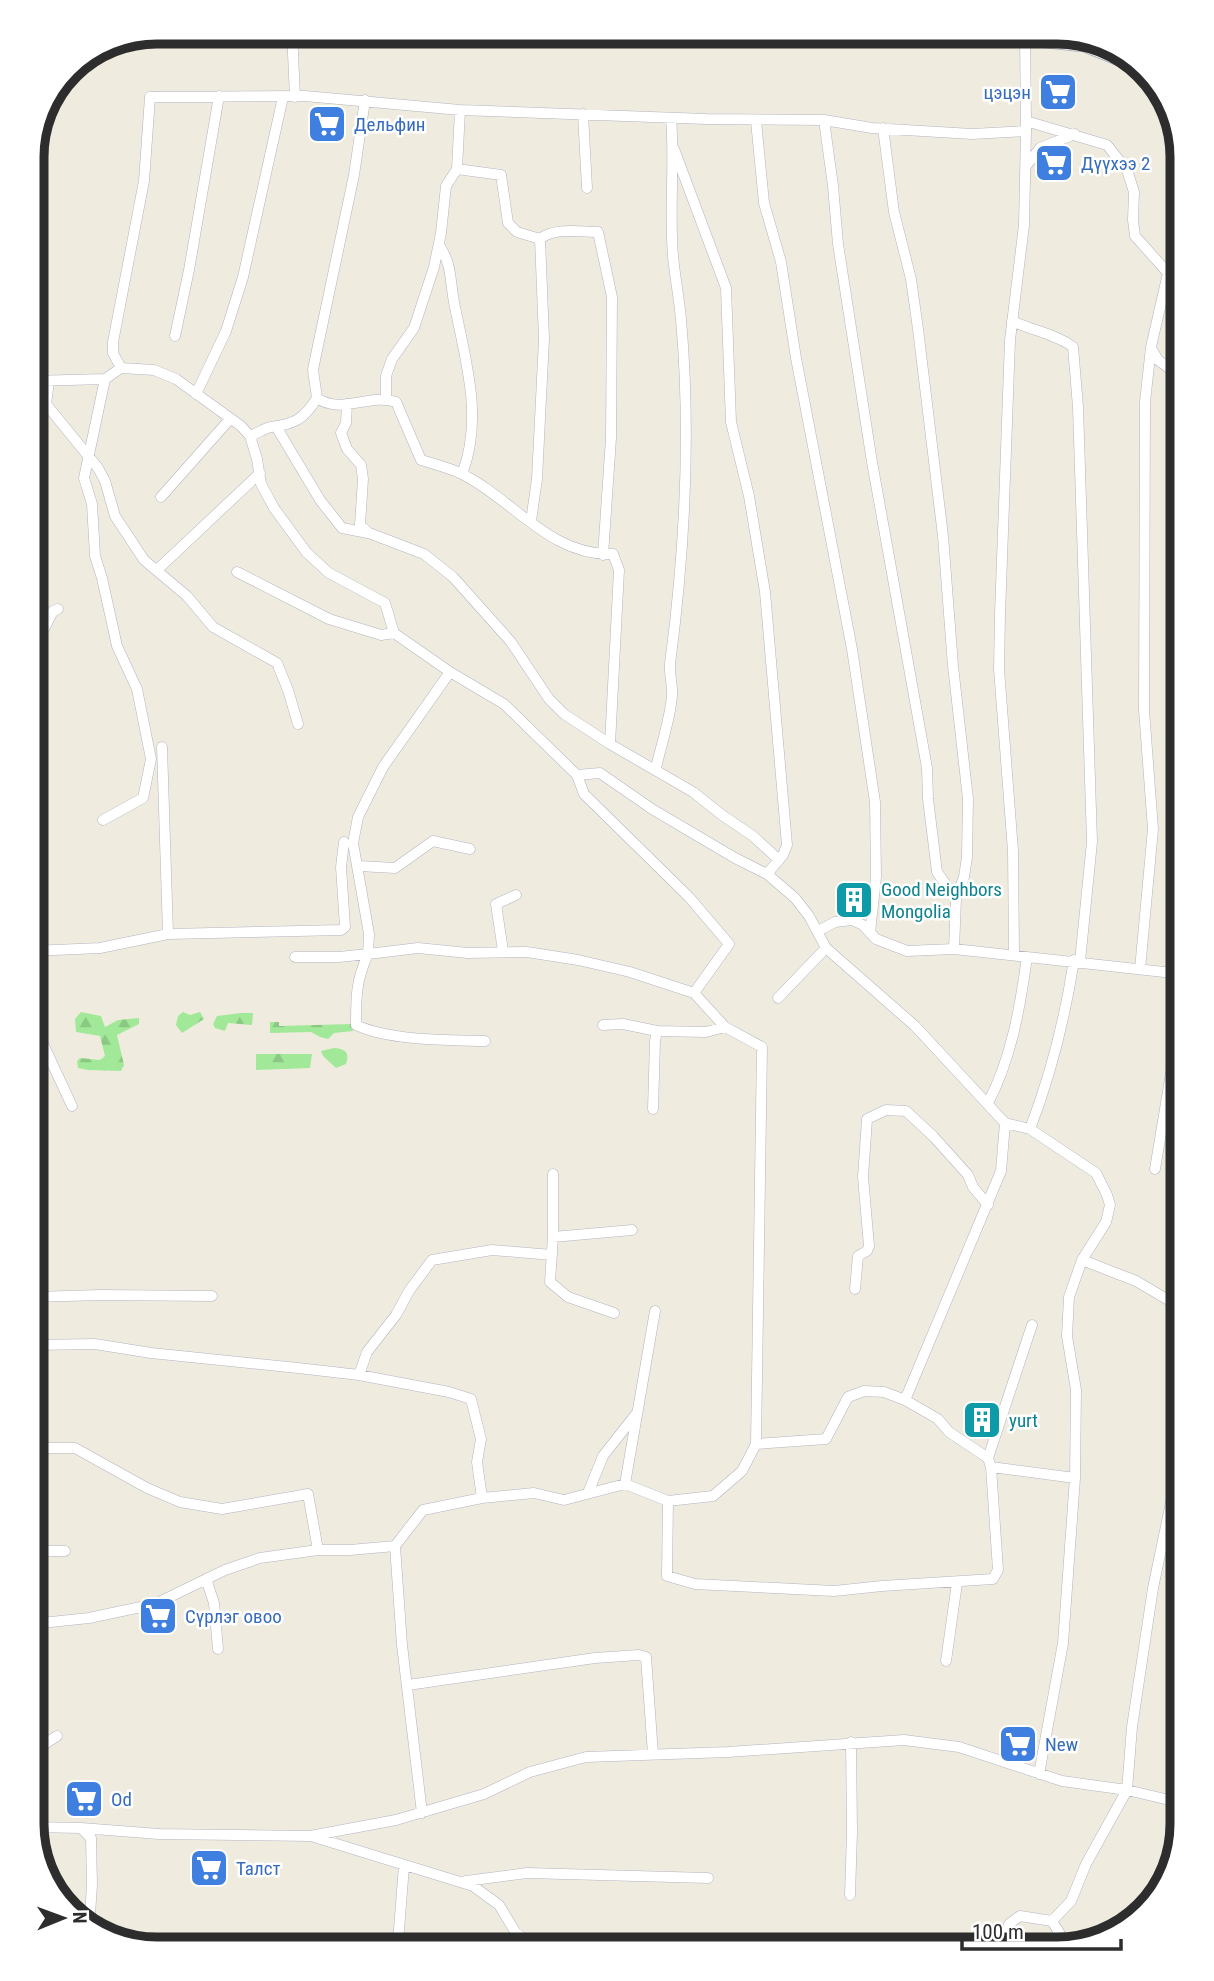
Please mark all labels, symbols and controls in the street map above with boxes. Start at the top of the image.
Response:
supermarket icon: цэцэн [1037,71,1079,113]
place label: цэцэн [983,81,1031,104]
supermarket icon: Дельфин [306,103,348,145]
place label: Дельфин [354,113,426,136]
supermarket icon: Дүүхээ 2 [1033,142,1075,184]
place label: Дүүхээ 2 [1081,152,1150,175]
place label: Good Neighbors Mongolia [881,878,1002,923]
building icon: Good Neighbors Mongolia [833,879,875,921]
building icon: yurt [961,1399,1003,1441]
place label: yurt [1009,1409,1038,1432]
supermarket icon: Сүрлэг овоо [137,1595,179,1637]
place label: Сүрлэг овоо [185,1605,282,1628]
supermarket icon: New [997,1723,1039,1765]
place label: New [1045,1733,1078,1756]
supermarket icon: Od [63,1778,105,1820]
place label: Od [111,1788,132,1811]
supermarket icon: Талст [188,1847,230,1889]
place label: Талст [236,1857,281,1880]
north arrow [28,1883,98,1953]
scale bar [962,1908,1121,1952]
text: N [68,1912,91,1924]
text: 100 m [972,1920,1024,1944]

